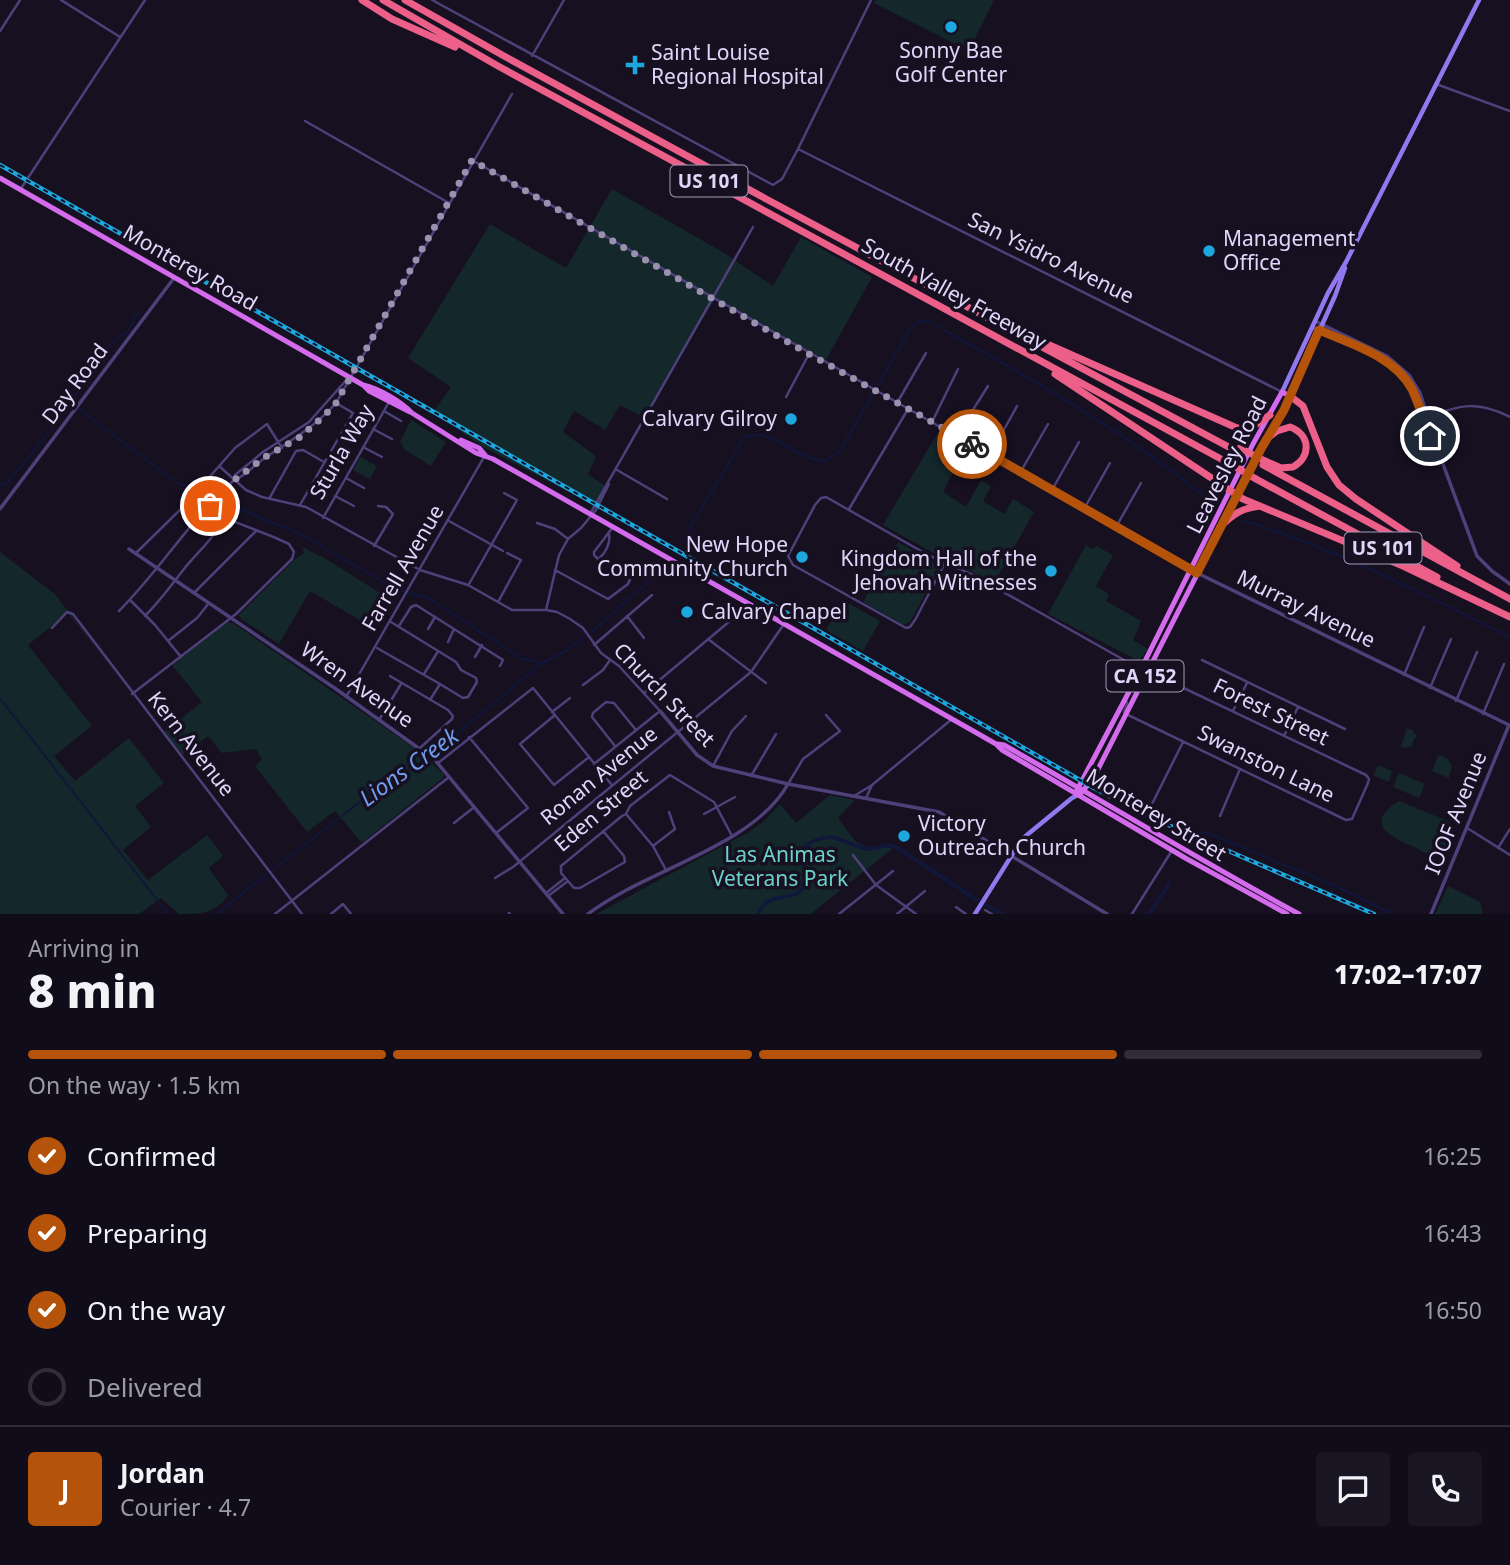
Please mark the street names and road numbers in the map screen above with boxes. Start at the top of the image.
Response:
road number: US 101 [670,166,748,196]
street label: San Ysidro Avenue [964,205,1139,309]
street label: Monterey Road [118,217,263,317]
street label: South Valley Freeway [857,231,1052,356]
street label: Day Road [35,338,114,429]
street label: Leavesley Road [1179,391,1273,538]
street label: Sturla Way [303,399,380,504]
street label: Farrell Avenue [355,499,450,636]
road number: US 101 [1344,533,1422,564]
street label: Murray Avenue [1233,562,1380,654]
street label: Wren Avenue [296,635,420,733]
street label: Church Street [608,636,722,753]
road number: CA 152 [1106,660,1184,692]
street label: Forest Street [1209,671,1334,751]
street label: Kern Avenue [142,685,242,802]
street label: Swanston Lane [1193,718,1340,808]
street label: Ronan Avenue [534,719,663,831]
street label: IOOF Avenue [1418,747,1492,878]
street label: Monterey Street [1081,761,1232,867]
street label: Eden Street [548,763,653,857]

